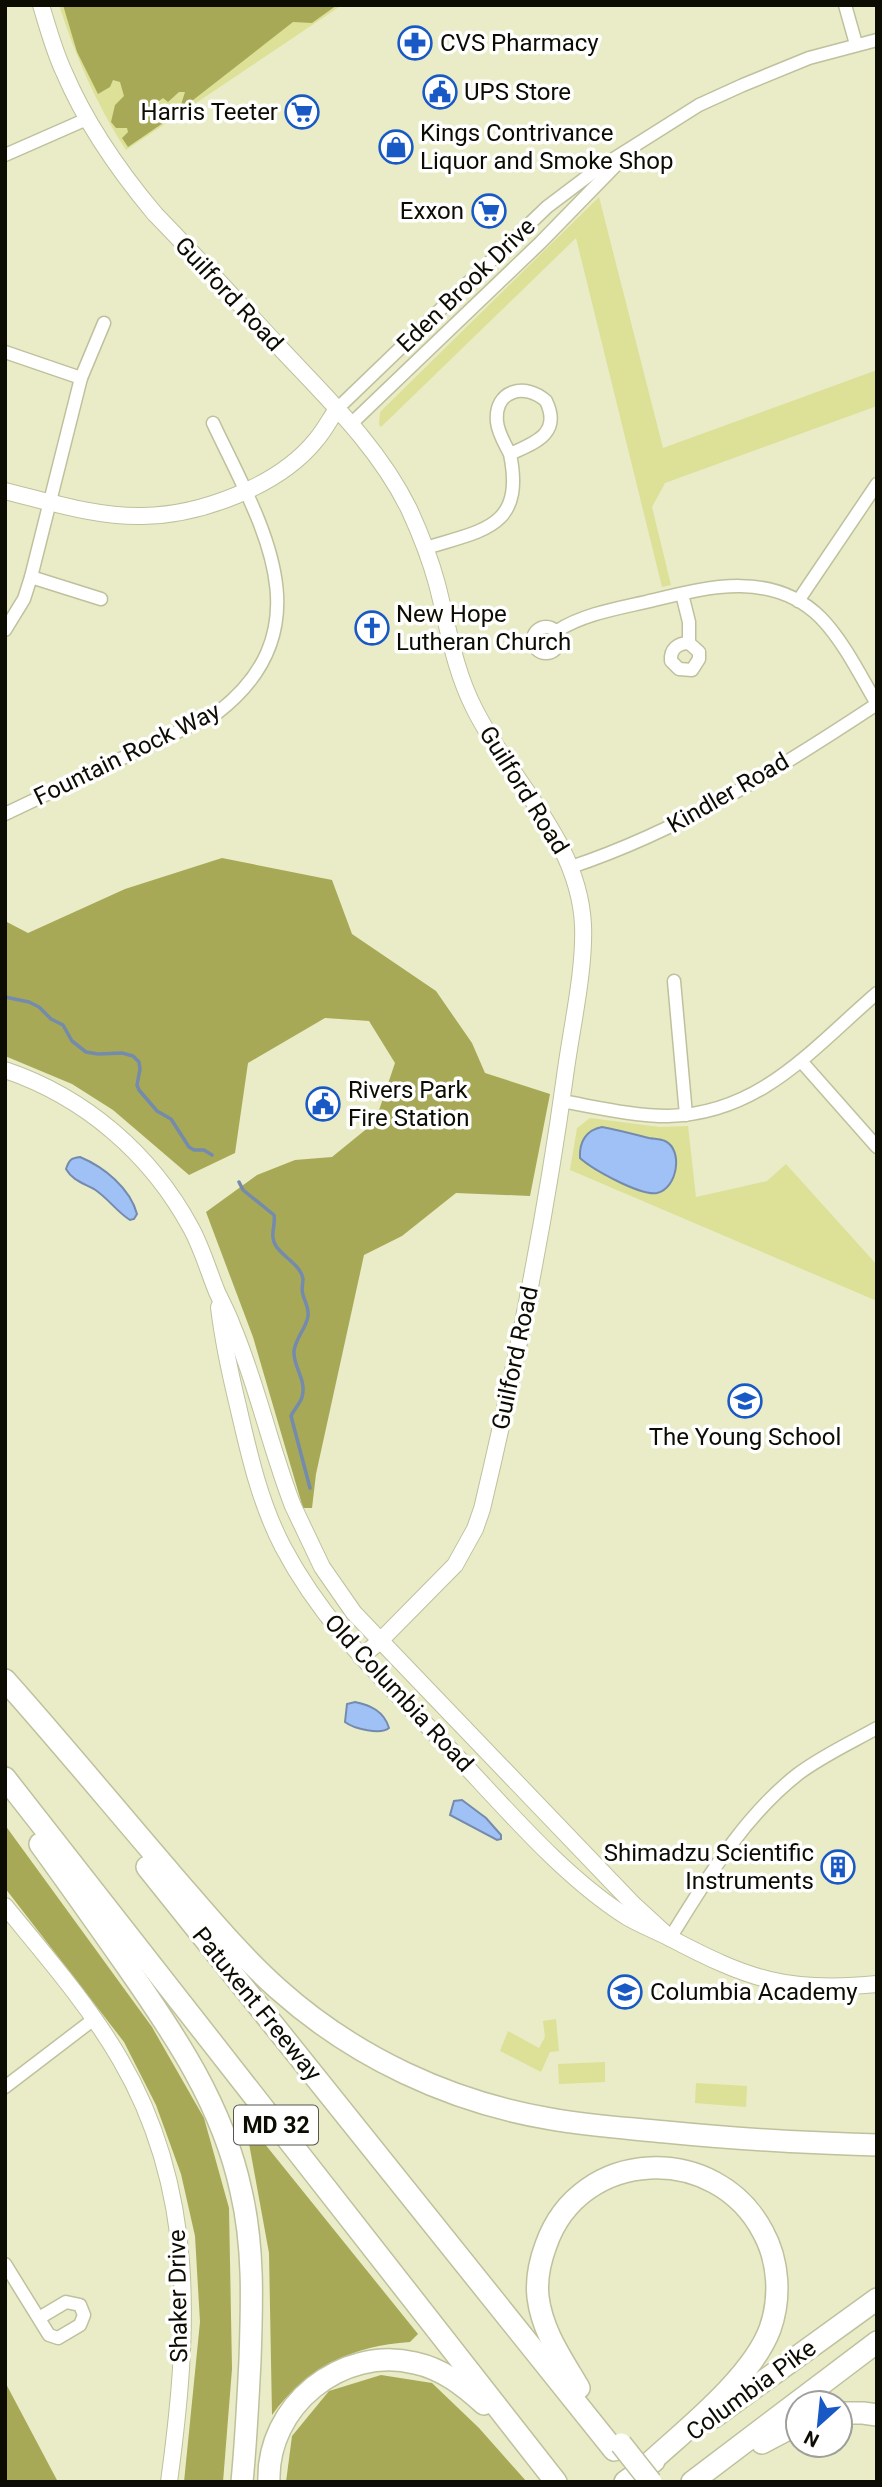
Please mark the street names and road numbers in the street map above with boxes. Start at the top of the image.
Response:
street label: Eden Brook Drive [391,212,541,358]
street label: Guilford Road [169,231,289,357]
street label: Fountain Rock Way [29,697,225,811]
street label: Guilford Road [474,721,574,859]
street label: Kindler Road [662,747,794,839]
street label: Guilford Road [486,1284,544,1432]
street label: Old Columbia Road [319,1609,479,1777]
street label: Patuxent Freeway [187,1922,328,2087]
road number: MD 32 [234,2106,318,2144]
street label: Shaker Drive [163,2229,193,2363]
street label: Columbia Pike [681,2334,821,2446]

